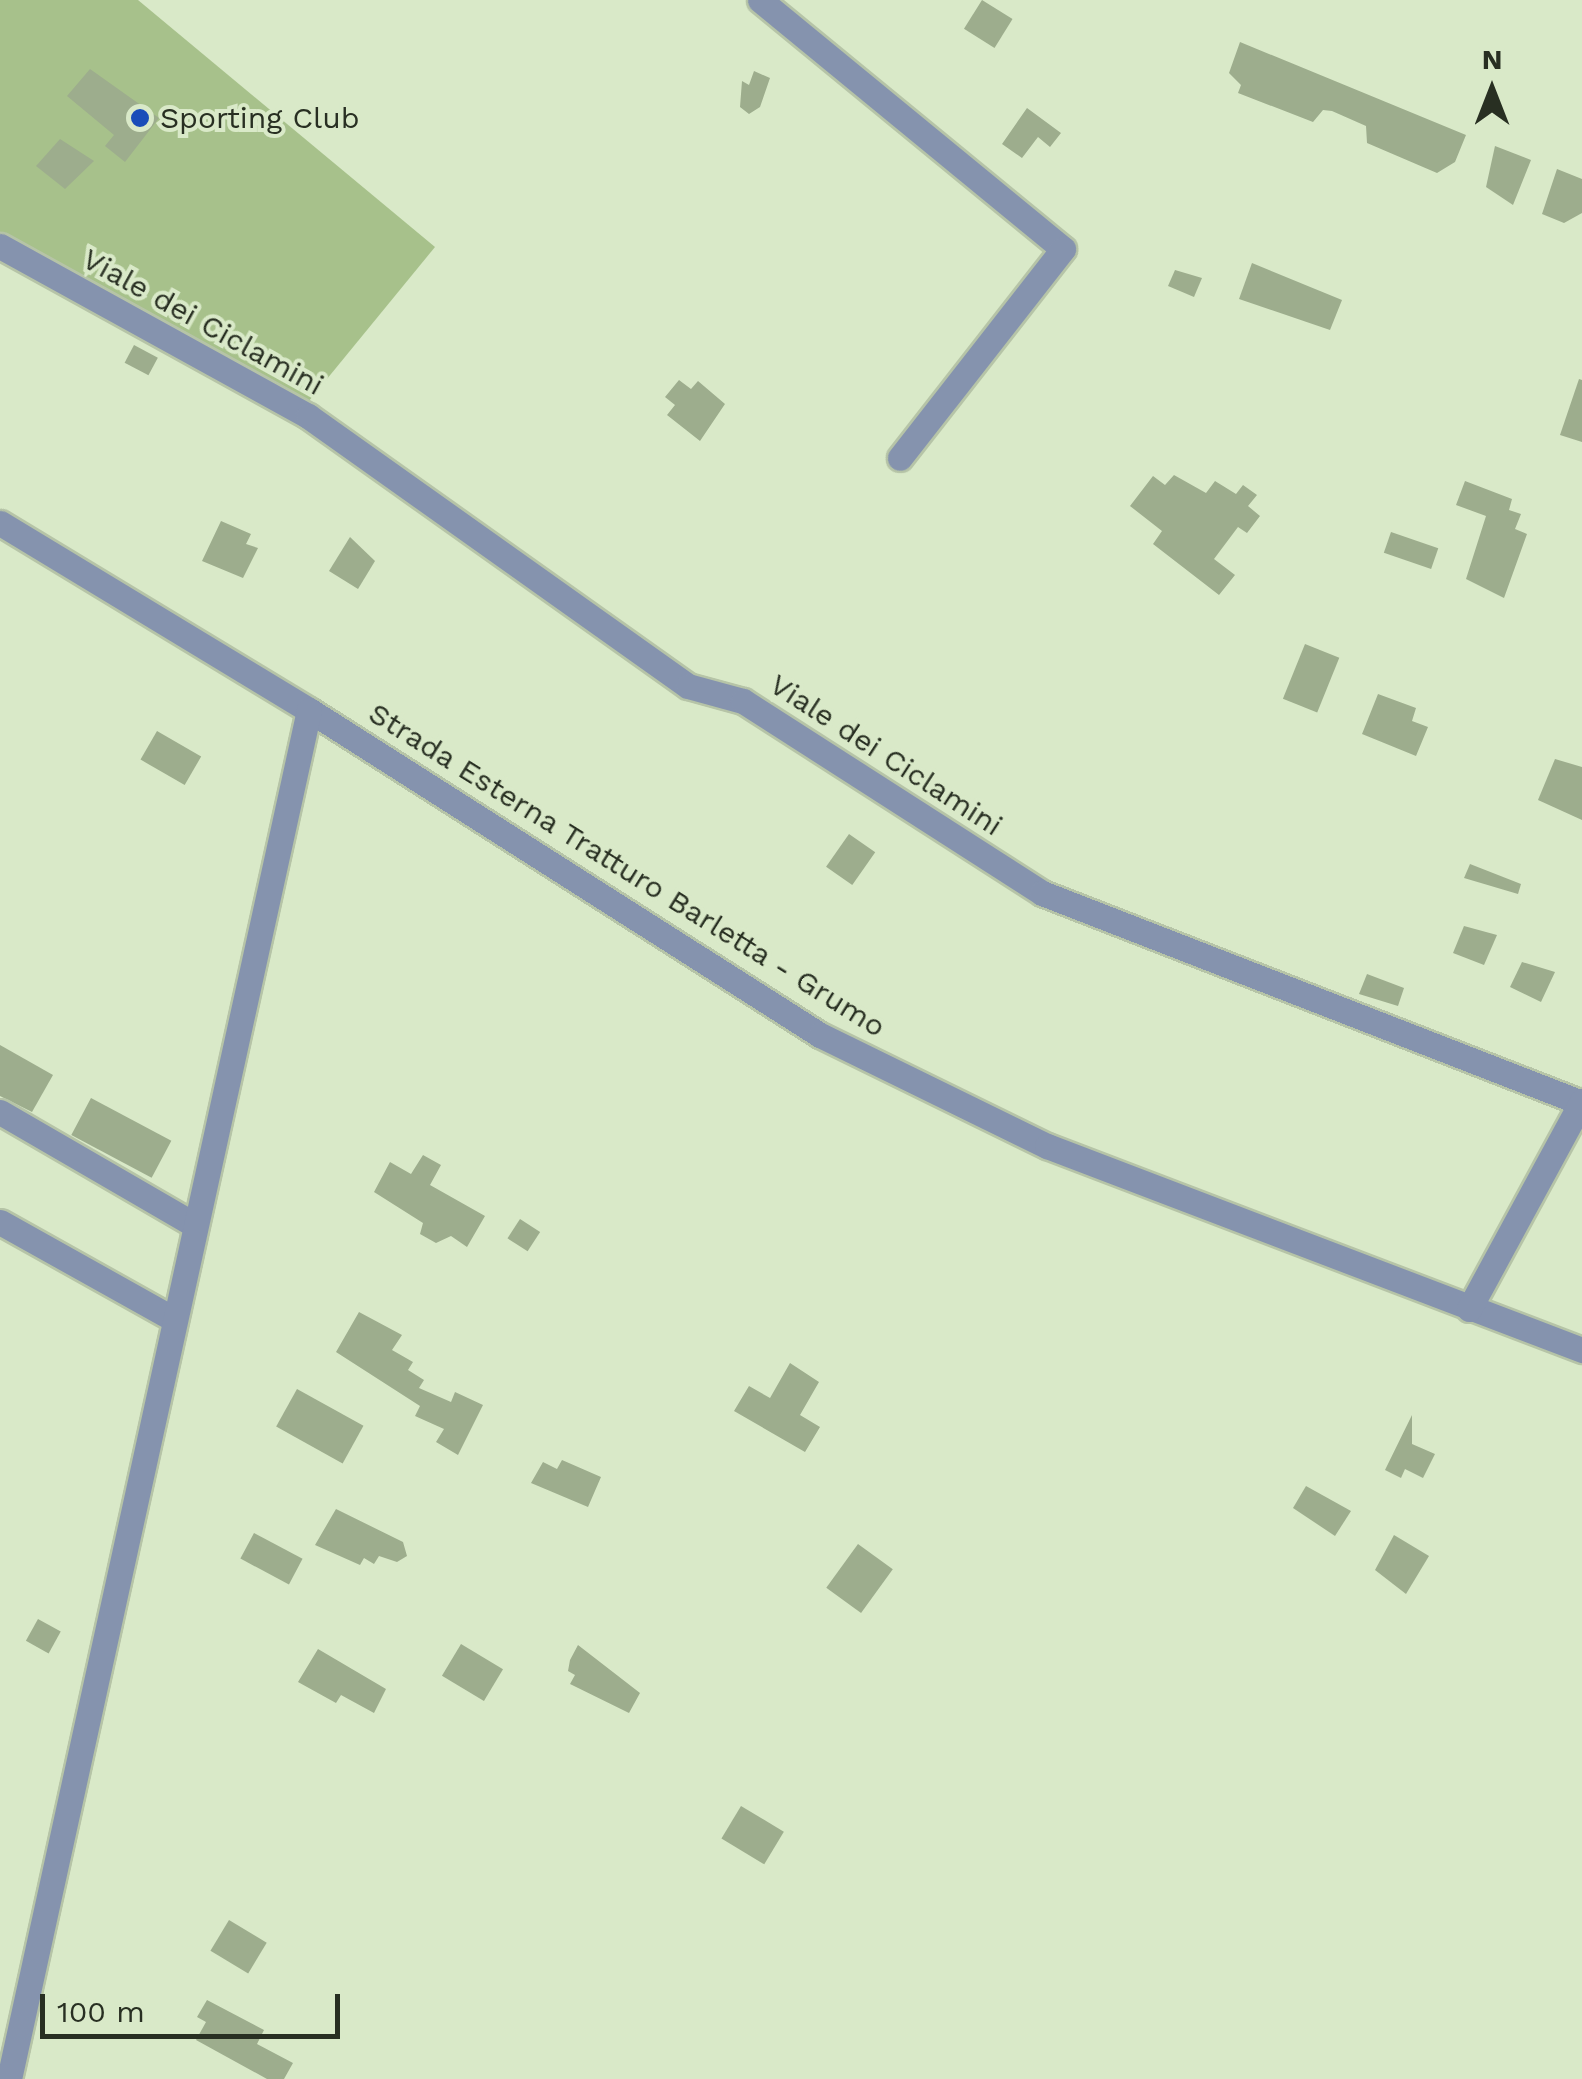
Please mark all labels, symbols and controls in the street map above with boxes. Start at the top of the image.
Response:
north arrow [1442,40,1542,140]
text: N [1482,43,1502,76]
place label: Sporting Club [160,100,360,136]
marker: Sporting Club [129,107,151,129]
street label: Viale dei Ciclamini [76,241,330,403]
street label: Viale dei Ciclamini [763,666,1009,844]
street label: Strada Esterna Tratturo Barletta - Grumo [361,694,893,1046]
scale bar [45,1974,345,2036]
text: 100 m [57,1994,145,2029]

